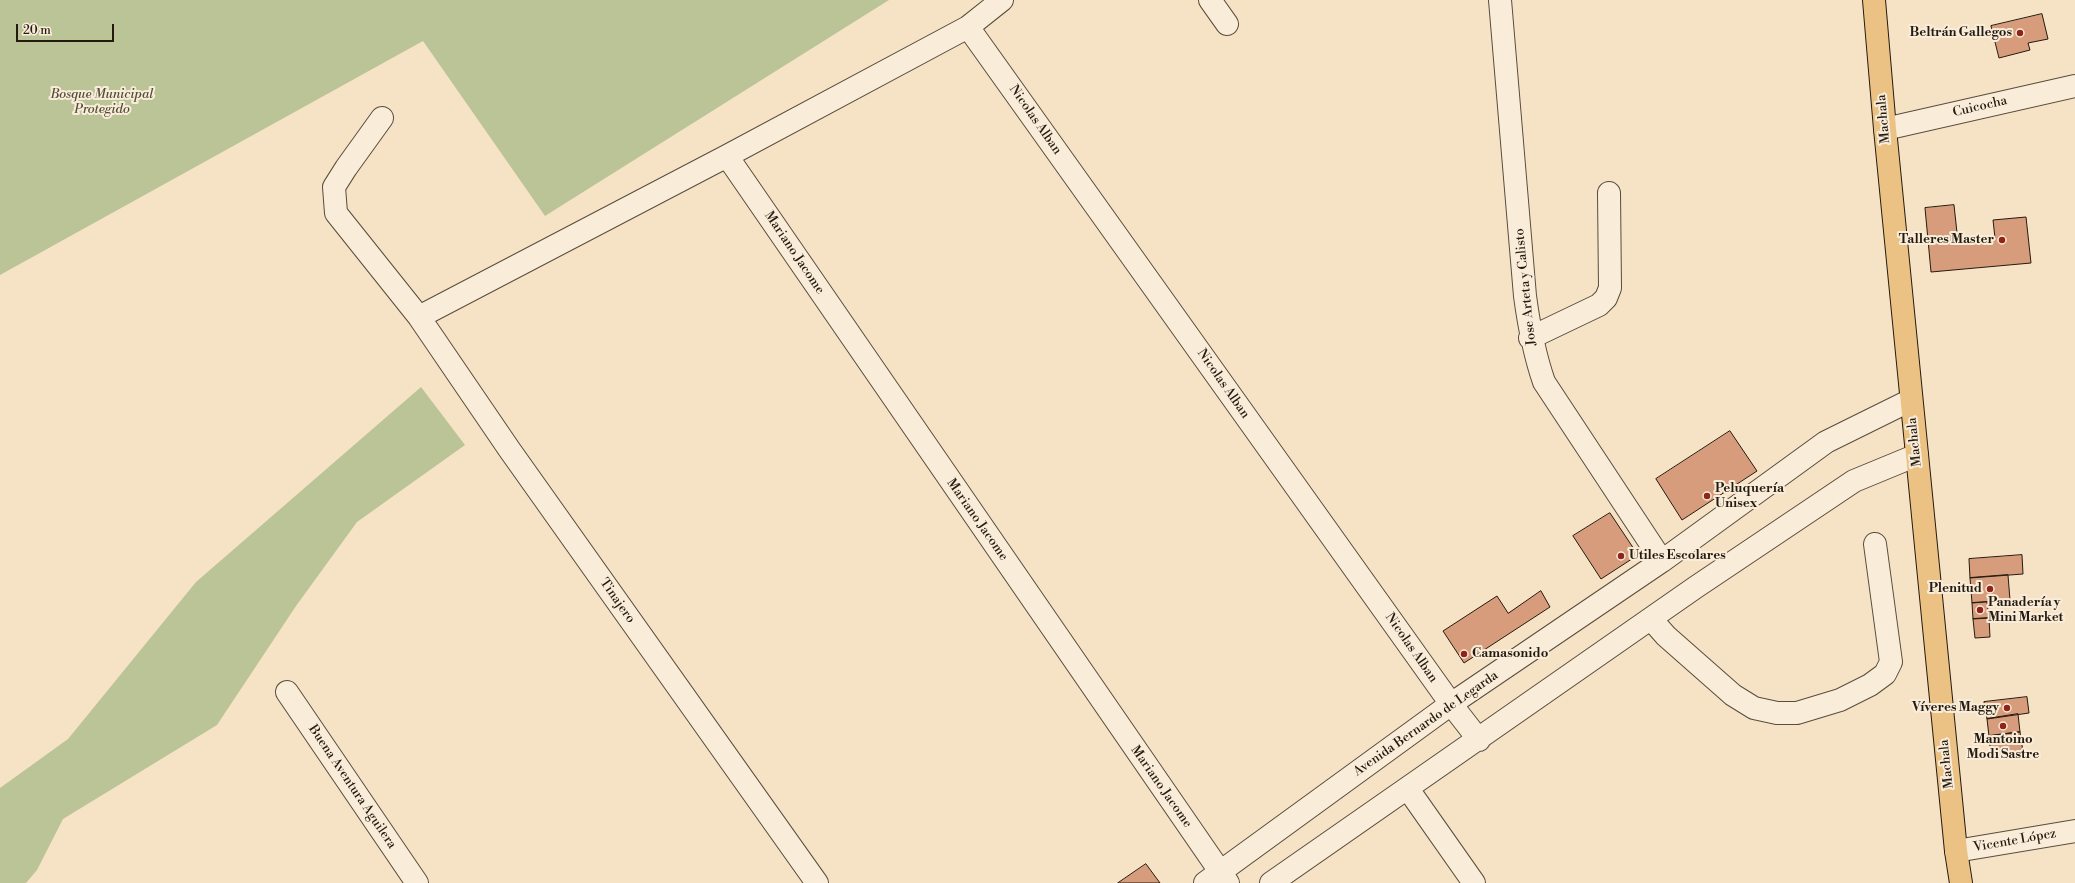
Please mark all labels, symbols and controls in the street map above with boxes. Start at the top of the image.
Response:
scale bar [18,16,116,42]
text: 20 m [23,23,51,38]
place label: Beltrán Gallegos [1909,25,2012,41]
marker: Beltrán Gallegos [2015,28,2025,38]
street label: Nicolas Alban [1005,82,1065,158]
park label: Bosque Municipal Protegido [51,87,153,118]
street label: Cuicocha [1951,93,2009,121]
street label: Machala [1874,94,1894,144]
street label: Mariano Jacome [761,209,827,297]
street label: Jose Arteta y Calisto [1512,227,1540,347]
place label: Talleres Master [1899,232,1994,248]
marker: Talleres Master [1997,235,2007,245]
street label: Nicolas Alban [1193,346,1253,422]
street label: Machala [1905,417,1925,467]
street label: Mariano Jacome [943,476,1011,564]
place label: Peluquería Unisex [1715,481,1784,512]
marker: Peluquería Unisex [1702,491,1712,501]
place label: Utiles Escolares [1629,548,1726,564]
marker: Utiles Escolares [1616,551,1626,561]
street label: Tinajero [596,576,638,626]
place label: Plenitud [1929,581,1982,597]
marker: Plenitud [1985,584,1995,594]
place label: Panadería y Mini Market [1988,595,2063,626]
marker: Panadería y Mini Market [1975,605,1985,615]
street label: Nicolas Alban [1381,610,1441,686]
place label: Camasonido [1472,646,1548,662]
marker: Camasonido [1459,649,1469,659]
street label: Avenida Bernardo de Legarda [1351,668,1501,780]
place label: Víveres Maggy [1912,700,1999,716]
marker: Víveres Maggy [2002,703,2012,713]
marker: Mantoino Modi Sastre [1998,721,2008,731]
street label: Buena Aventura Aguilera [305,722,399,852]
place label: Mantoino Modi Sastre [1967,732,2039,763]
street label: Machala [1937,739,1957,789]
street label: Mariano Jacome [1127,743,1195,831]
street label: Vicente López [1972,826,2058,856]

